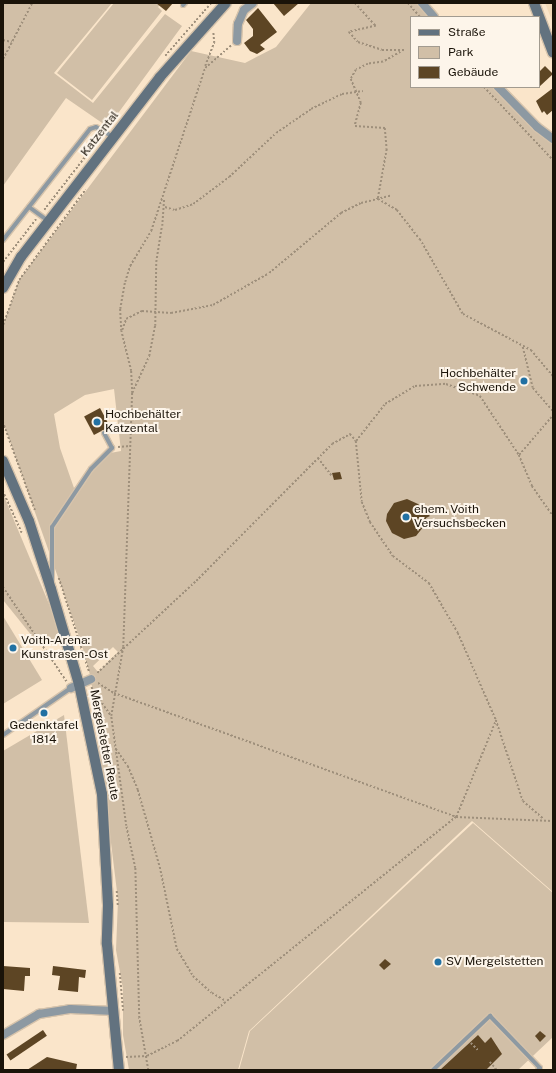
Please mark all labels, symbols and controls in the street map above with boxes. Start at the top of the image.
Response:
legend [410,16,540,88]
text: Straße [448,25,485,39]
text: Park [448,45,474,59]
text: Gebäude [448,65,498,79]
street label: Katzental [78,109,122,159]
place label: Hochbehälter Schwende [440,367,516,395]
marker: Hochbehälter Schwende [519,376,529,386]
place label: Hochbehälter Katzental [105,408,181,436]
marker: Hochbehälter Katzental [92,417,102,427]
place label: ehem. Voith Versuchsbecken [414,503,506,531]
marker: ehem. Voith Versuchsbecken [401,512,411,522]
place label: Voith-Arena: Kunstrasen-Ost [21,634,108,662]
marker: Voith-Arena: Kunstrasen-Ost [8,643,18,653]
street label: Mergelstetter Reute [86,689,122,801]
marker: Gedenktafel 1814 [39,708,49,718]
place label: Gedenktafel 1814 [9,719,79,747]
place label: SV Mergelstetten [446,955,543,969]
marker: SV Mergelstetten [433,957,443,967]

